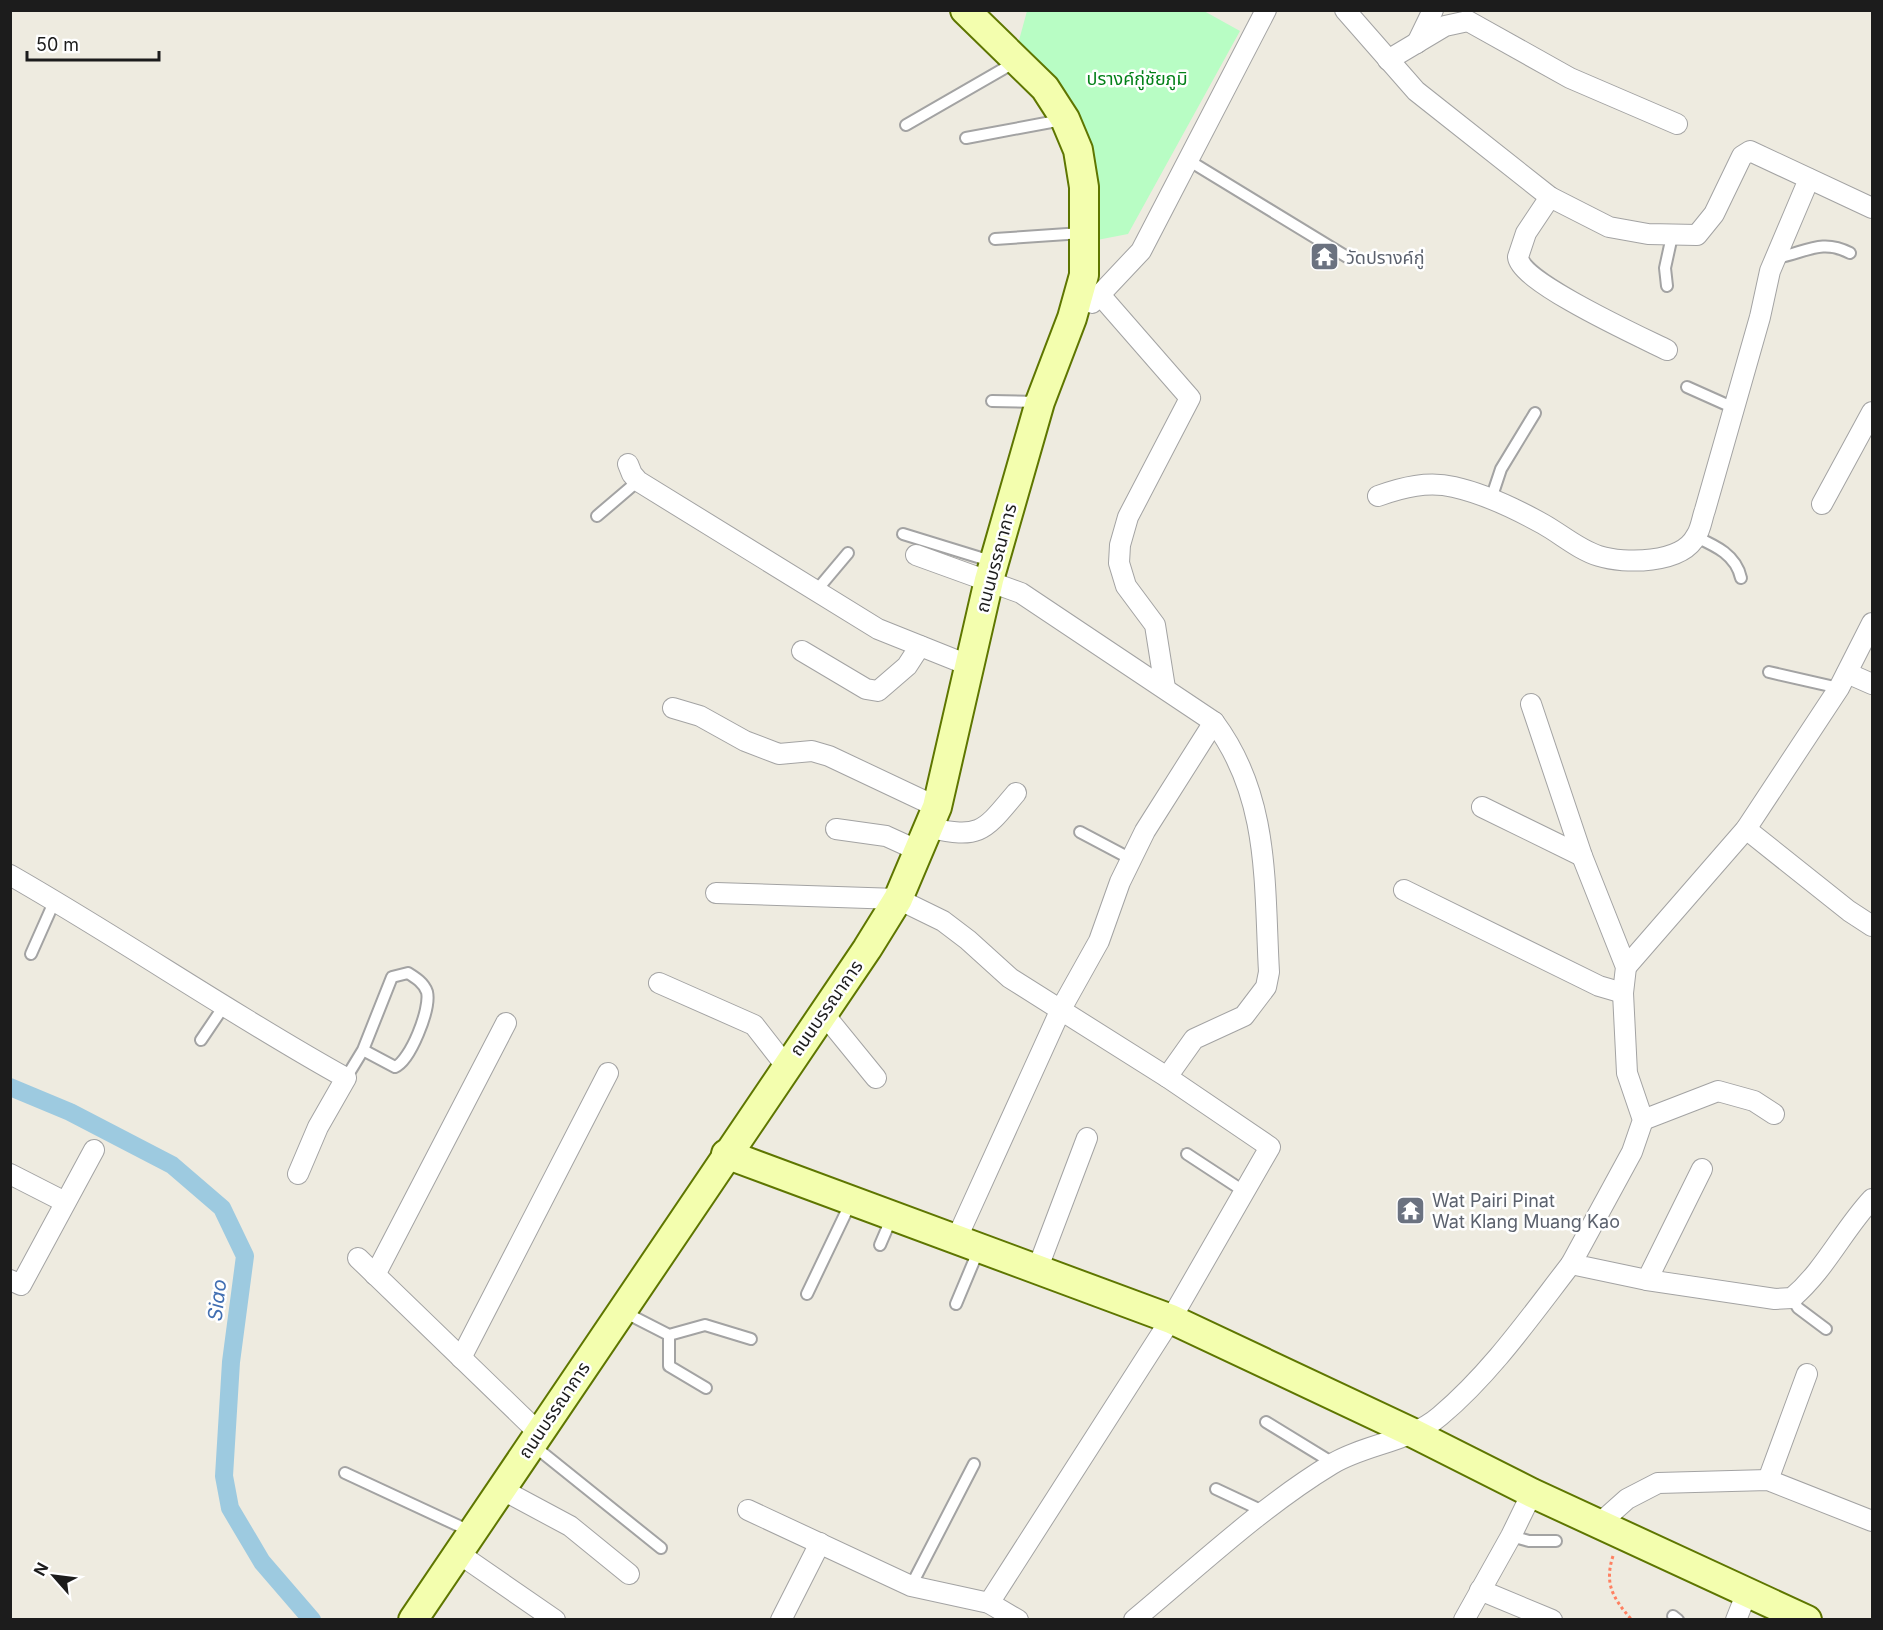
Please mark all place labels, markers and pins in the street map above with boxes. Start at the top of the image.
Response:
temple icon: วัดปรางค์กู่ [1309,241,1341,273]
place label: วัดปรางค์กู่ [1346,247,1424,270]
place label: Wat Pairi Pinat Wat Klang Muang Kao [1432,1190,1620,1232]
temple icon: Wat Pairi Pinat Wat Klang Muang Kao [1395,1194,1427,1226]

